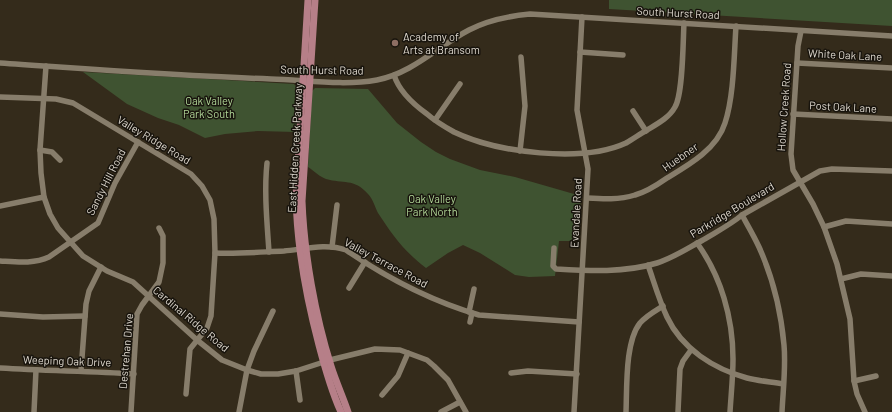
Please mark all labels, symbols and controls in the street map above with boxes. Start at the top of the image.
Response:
street label: South Hurst Road [636,4,720,21]
place label: Academy of Arts at Bransom [403,30,480,56]
marker: Academy of Arts at Bransom [390,38,400,48]
street label: White Oak Lane [808,46,882,63]
street label: South Hurst Road [280,62,364,77]
street label: Hollow Creek Road [774,62,793,152]
street label: East Hidden Creek Parkway [285,83,304,213]
park label: Oak Valley Park South [183,94,235,120]
street label: Post Oak Lane [809,98,877,115]
street label: Valley Ridge Road [115,113,193,167]
street label: Huebner [659,140,700,174]
street label: Sandy Hill Road [83,146,128,217]
street label: Evandale Road [567,178,584,248]
street label: Parkridge Boulevard [687,179,776,240]
park label: Oak Valley Park North [406,192,458,218]
street label: Valley Terrace Road [342,235,430,290]
street label: Cardinal Ridge Road [151,283,232,354]
street label: Destrehan Drive [116,312,135,389]
street label: Weeping Oak Drive [23,352,112,369]

